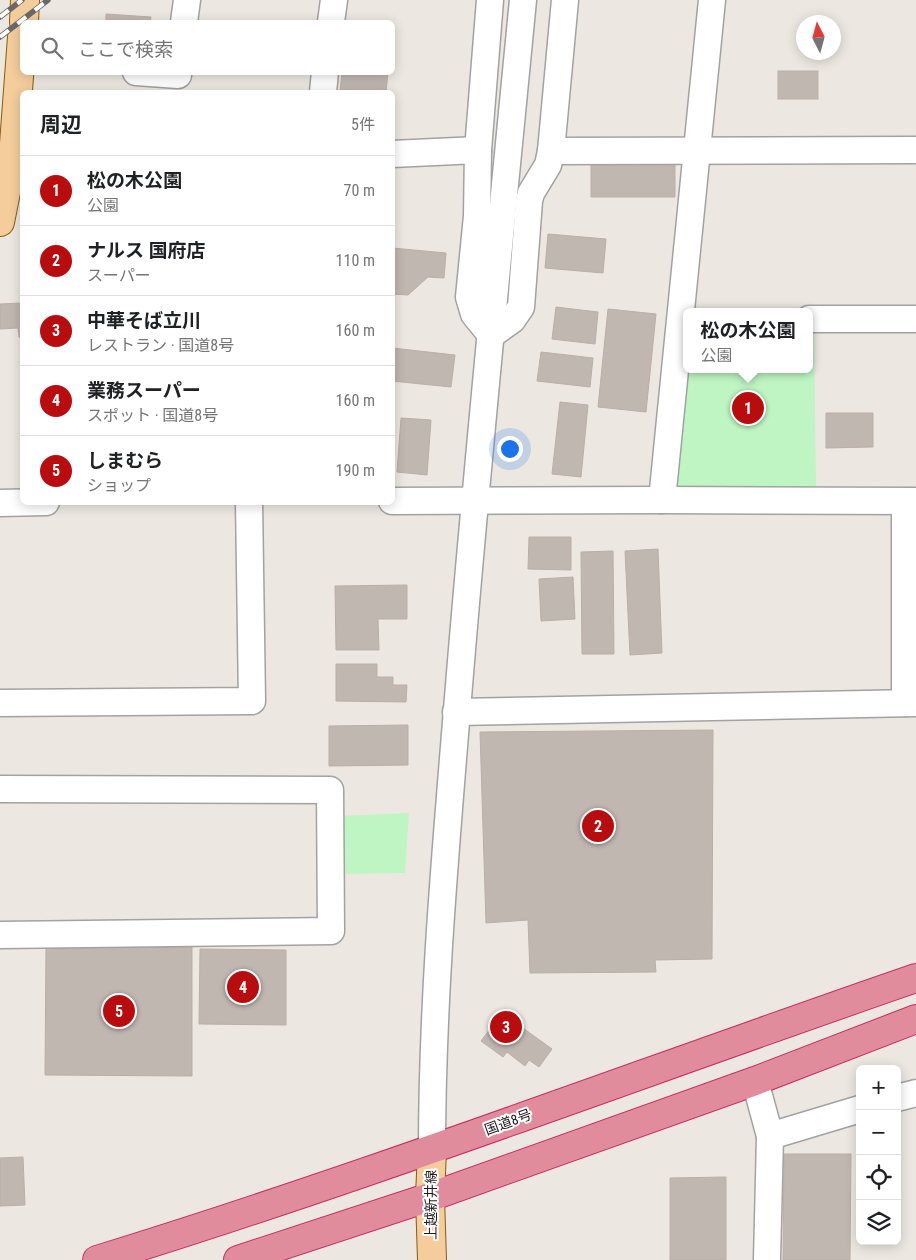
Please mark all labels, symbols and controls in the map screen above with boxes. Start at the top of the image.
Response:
north arrow [796,15,841,60]
search box [20,20,395,75]
icon: search [38,34,66,62]
text: ここで検索 [78,38,173,61]
text: 周辺 [40,113,82,137]
text: 5件 [351,115,375,134]
text: 松の木公園 [87,169,182,192]
text: 1 [52,181,60,200]
text: 70 m [343,181,375,200]
text: 公園 [87,196,119,215]
text: ナルス 国府店 [87,239,205,262]
text: 2 [52,251,60,270]
text: 110 m [336,251,375,270]
text: スーパー [87,266,151,285]
popup [683,308,813,373]
text: 中華そば立川 [87,309,201,332]
text: 松の木公園 [700,319,796,342]
text: 3 [52,321,60,340]
text: 160 m [336,321,375,340]
text: レストラン · 国道8号 [87,336,234,355]
text: 公園 [700,346,733,365]
text: 業務スーパー [87,379,201,402]
pin: 1 [732,389,764,427]
text: 4 [52,391,60,410]
text: 160 m [336,391,375,410]
text: スポット · 国道8号 [87,406,218,425]
your location [497,436,523,462]
text: しまむら [87,449,163,472]
text: 5 [52,461,60,480]
text: 190 m [336,461,375,480]
text: ショップ [87,476,151,495]
pin: 2 [582,807,614,845]
pin: 4 [227,968,259,1006]
pin: 5 [103,992,135,1030]
pin: 3 [490,1008,522,1046]
map controls [856,1065,901,1245]
button: + [856,1065,901,1110]
street label: 国道8号 [482,1106,534,1138]
button: − [856,1110,901,1155]
button: locate [856,1155,901,1200]
street label: 上越新井線 [423,1170,439,1240]
button: layers [856,1200,901,1245]

